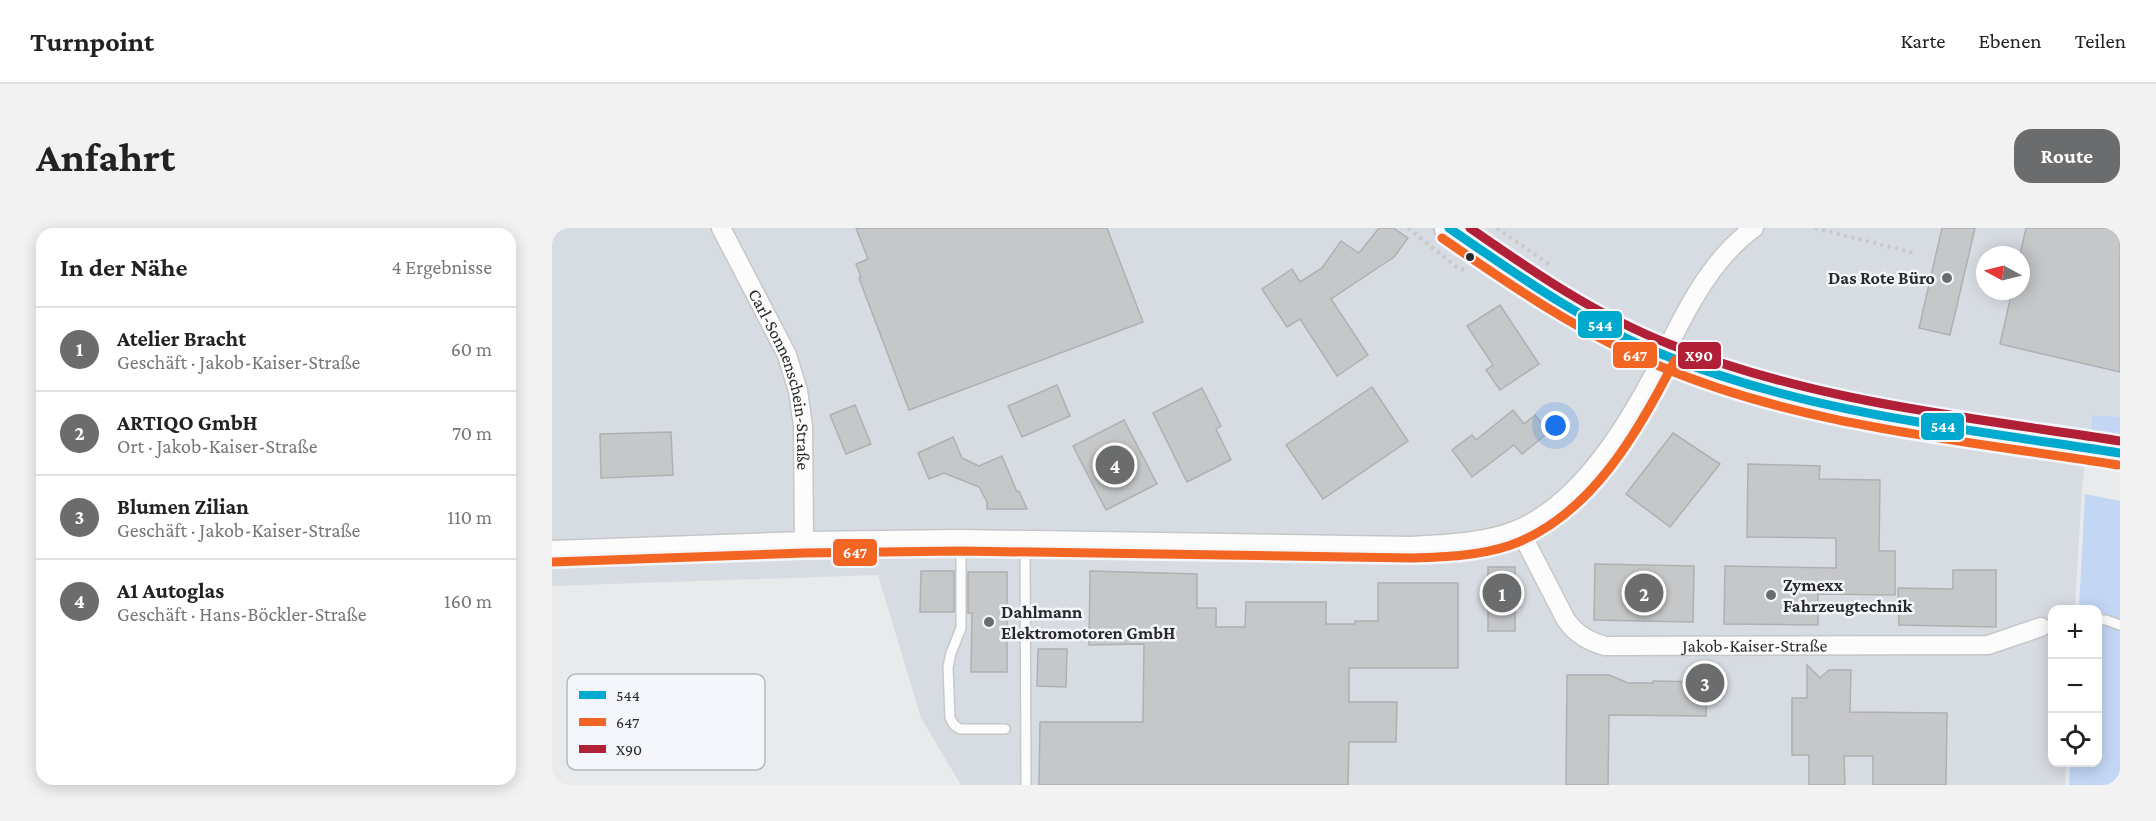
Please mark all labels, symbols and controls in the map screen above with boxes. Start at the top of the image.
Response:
text: Turnpoint [30,26,154,57]
text: Karte [1900,29,1946,53]
text: Ebenen [1979,29,2042,53]
text: Teilen [2075,29,2126,53]
button: Route [2014,129,2120,183]
text: Anfahrt [36,133,175,180]
north arrow [1976,246,2030,300]
unlabelled marker [1464,251,1476,263]
text: In der Nähe [60,253,188,282]
text: 4 Ergebnisse [391,256,492,278]
place label: Das Rote Büro [1828,268,1935,288]
marker: Das Rote Büro [1940,271,1954,285]
street label: Carl-Sonnenschein-Straße [744,285,813,470]
line badge: 544 [1577,310,1623,339]
text: 544 [1587,317,1613,334]
text: Atelier Bracht [117,326,246,351]
text: 1 [76,338,83,360]
text: 60 m [451,338,492,360]
line badge: 647 [1612,341,1658,369]
line badge: X90 [1677,341,1722,370]
text: 647 [1623,347,1648,364]
text: X90 [1685,347,1713,364]
text: Geschäft · Jakob-Kaiser-Straße [117,351,360,373]
text: ARTIQO GmbH [117,410,258,435]
your location [1541,411,1570,440]
line badge: 544 [1920,412,1965,441]
text: 544 [1930,418,1956,435]
text: 2 [74,422,85,444]
text: 70 m [452,422,492,444]
text: Ort · Jakob-Kaiser-Straße [117,435,318,457]
pin: 4 [1096,442,1134,488]
text: Blumen Zilian [117,494,249,519]
text: 3 [75,506,84,528]
text: 110 m [448,506,492,528]
text: Geschäft · Jakob-Kaiser-Straße [117,519,360,541]
line badge: 647 [832,538,878,567]
text: 647 [843,544,868,561]
pin: 1 [1482,570,1522,616]
pin: 2 [1624,570,1664,616]
place label: Zymexx Fahrzeugtechnik [1783,575,1913,616]
text: A1 Autoglas [117,578,224,603]
marker: Zymexx Fahrzeugtechnik [1764,588,1778,602]
text: 4 [74,590,85,612]
text: 160 m [444,590,492,612]
place label: Dahlmann Elektromotoren GmbH [1001,602,1175,643]
text: Geschäft · Hans-Böckler-Straße [117,603,367,625]
map controls [2048,605,2102,767]
button: + [2048,605,2102,659]
marker: Dahlmann Elektromotoren GmbH [982,615,996,629]
street label: Jakob-Kaiser-Straße [1680,635,1827,656]
button: − [2048,659,2102,713]
pin: 3 [1686,660,1724,706]
legend [567,674,765,770]
text: 544 [616,687,640,704]
button: locate [2048,713,2102,767]
text: 647 [616,714,640,731]
text: X90 [616,741,642,758]

